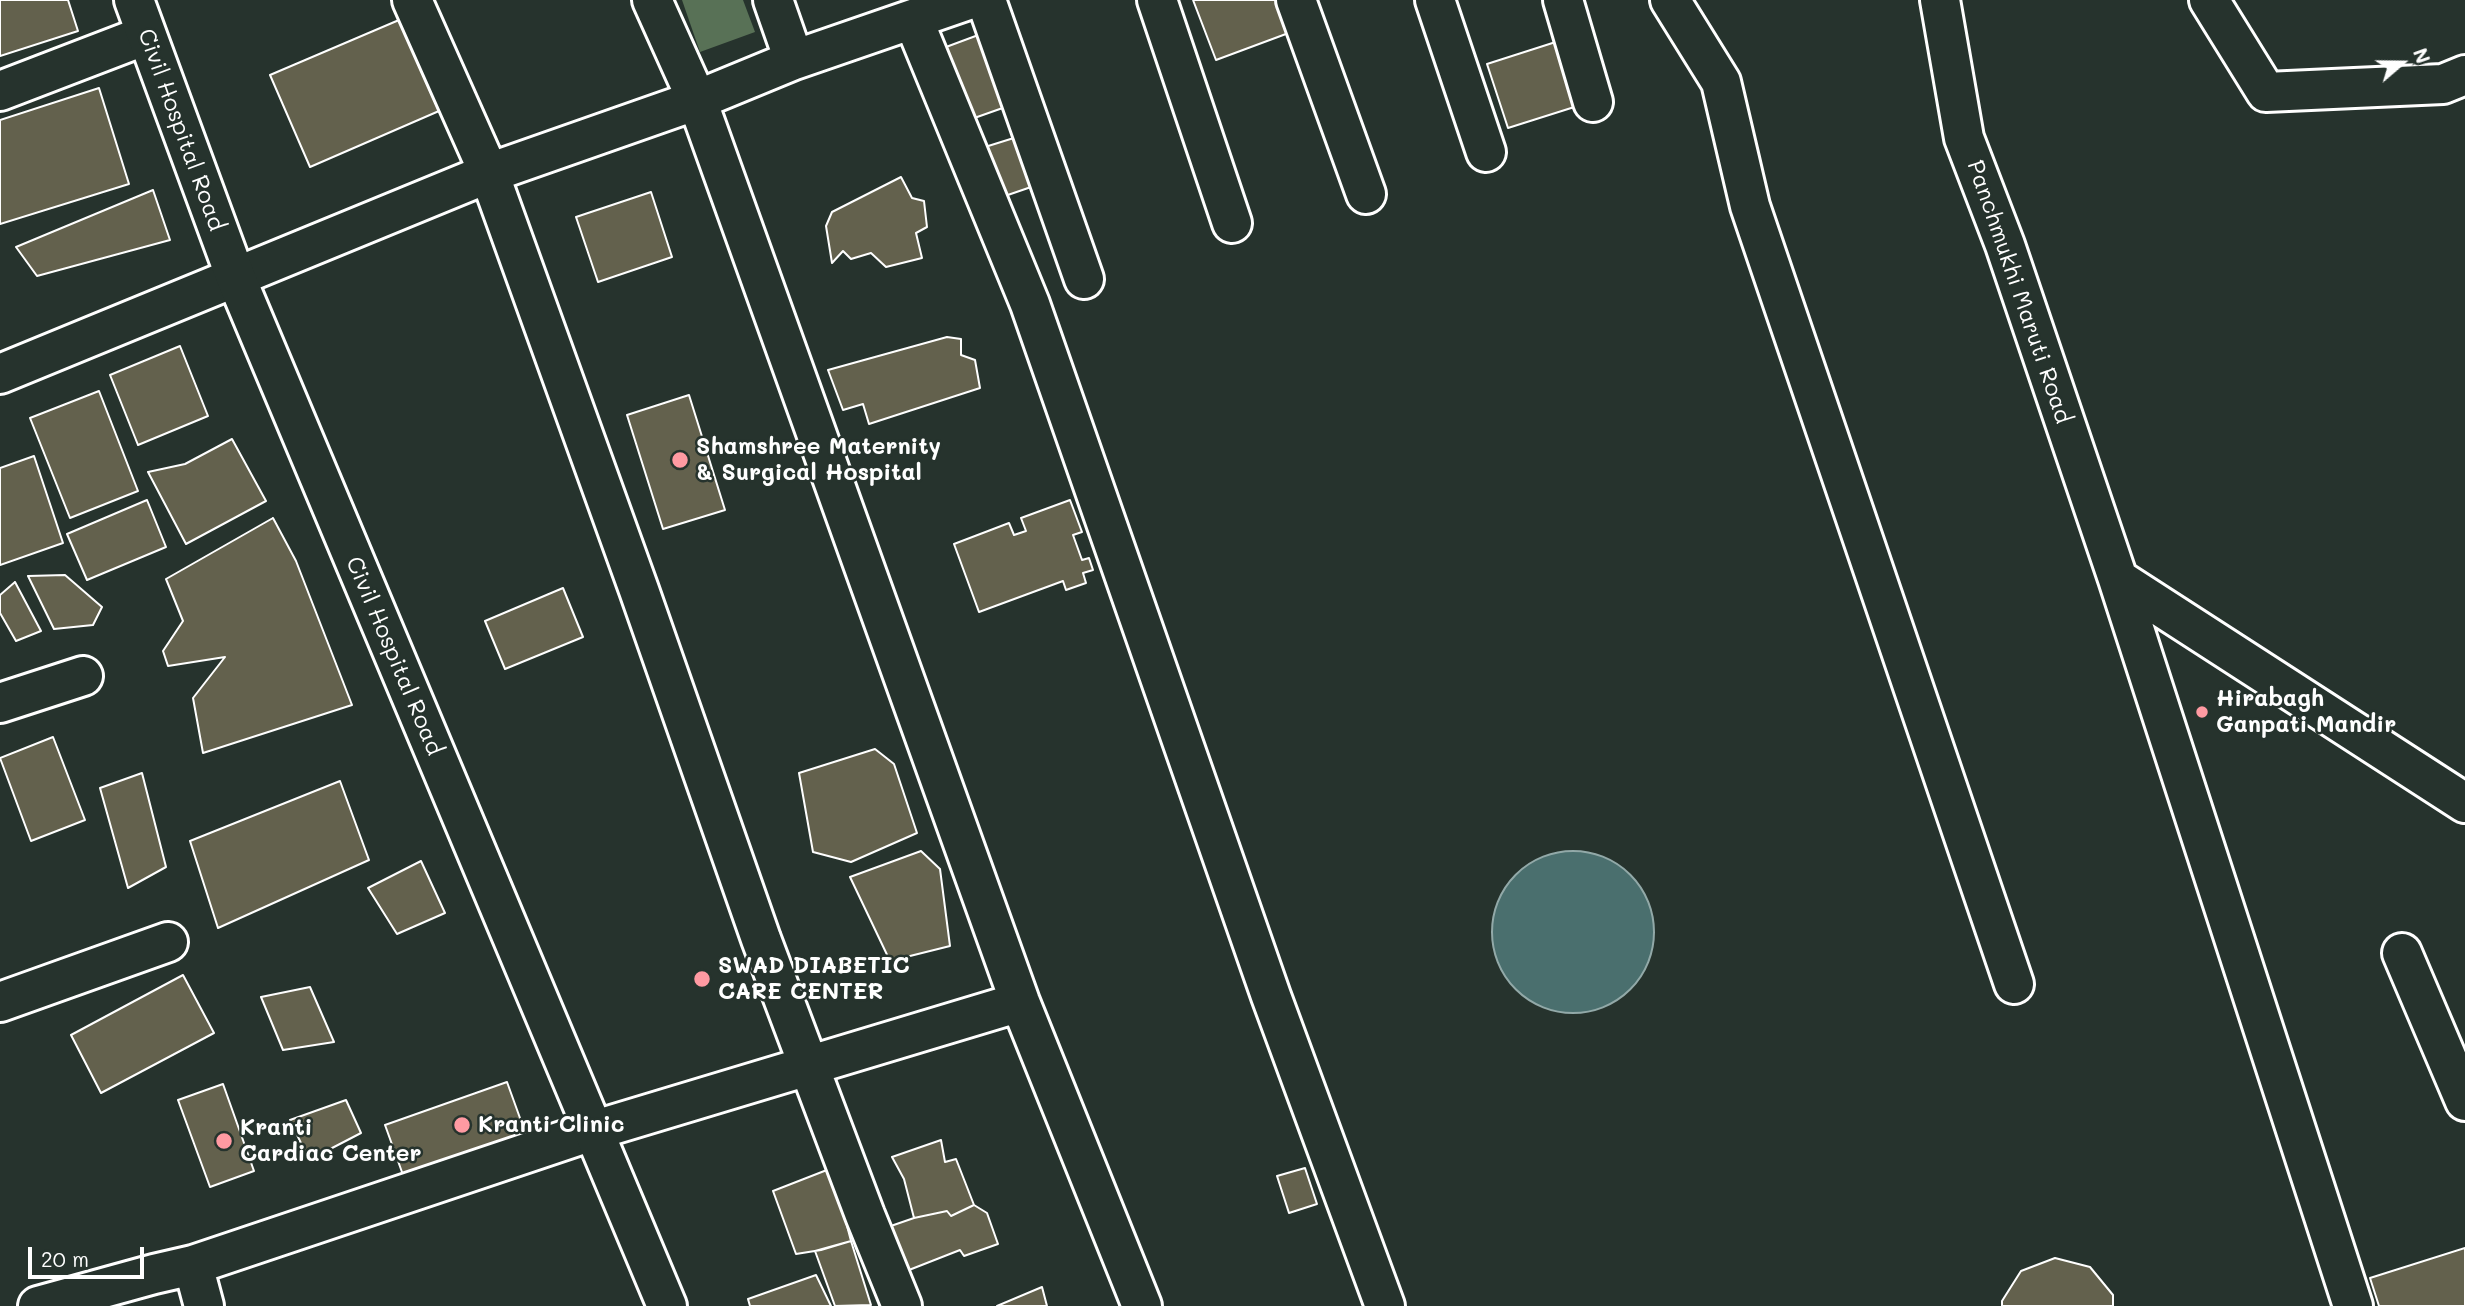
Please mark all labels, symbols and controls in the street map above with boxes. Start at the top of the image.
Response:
street label: Civil Hospital Road [132,25,230,235]
north arrow [2367,28,2437,98]
text: N [2408,45,2436,67]
street label: Panchmukhi Maruti Road [1961,157,2077,427]
place label: Shamshree Maternity & Surgical Hospital [696,433,941,487]
marker: Shamshree Maternity & Surgical Hospital [670,450,690,470]
street label: Civil Hospital Road [340,553,448,759]
place label: Hirabagh Ganpati Mandir [2216,685,2396,739]
marker: Hirabagh Ganpati Mandir [2194,704,2210,720]
place label: SWAD DIABETIC CARE CENTER [718,952,910,1006]
marker: SWAD DIABETIC CARE CENTER [692,969,712,989]
place label: Kranti Clinic [478,1111,624,1139]
place label: Kranti Cardiac Center [240,1114,422,1168]
marker: Kranti Clinic [452,1115,472,1135]
marker: Kranti Cardiac Center [214,1131,234,1151]
scale bar [32,1232,147,1276]
text: 20 m [41,1245,89,1272]

